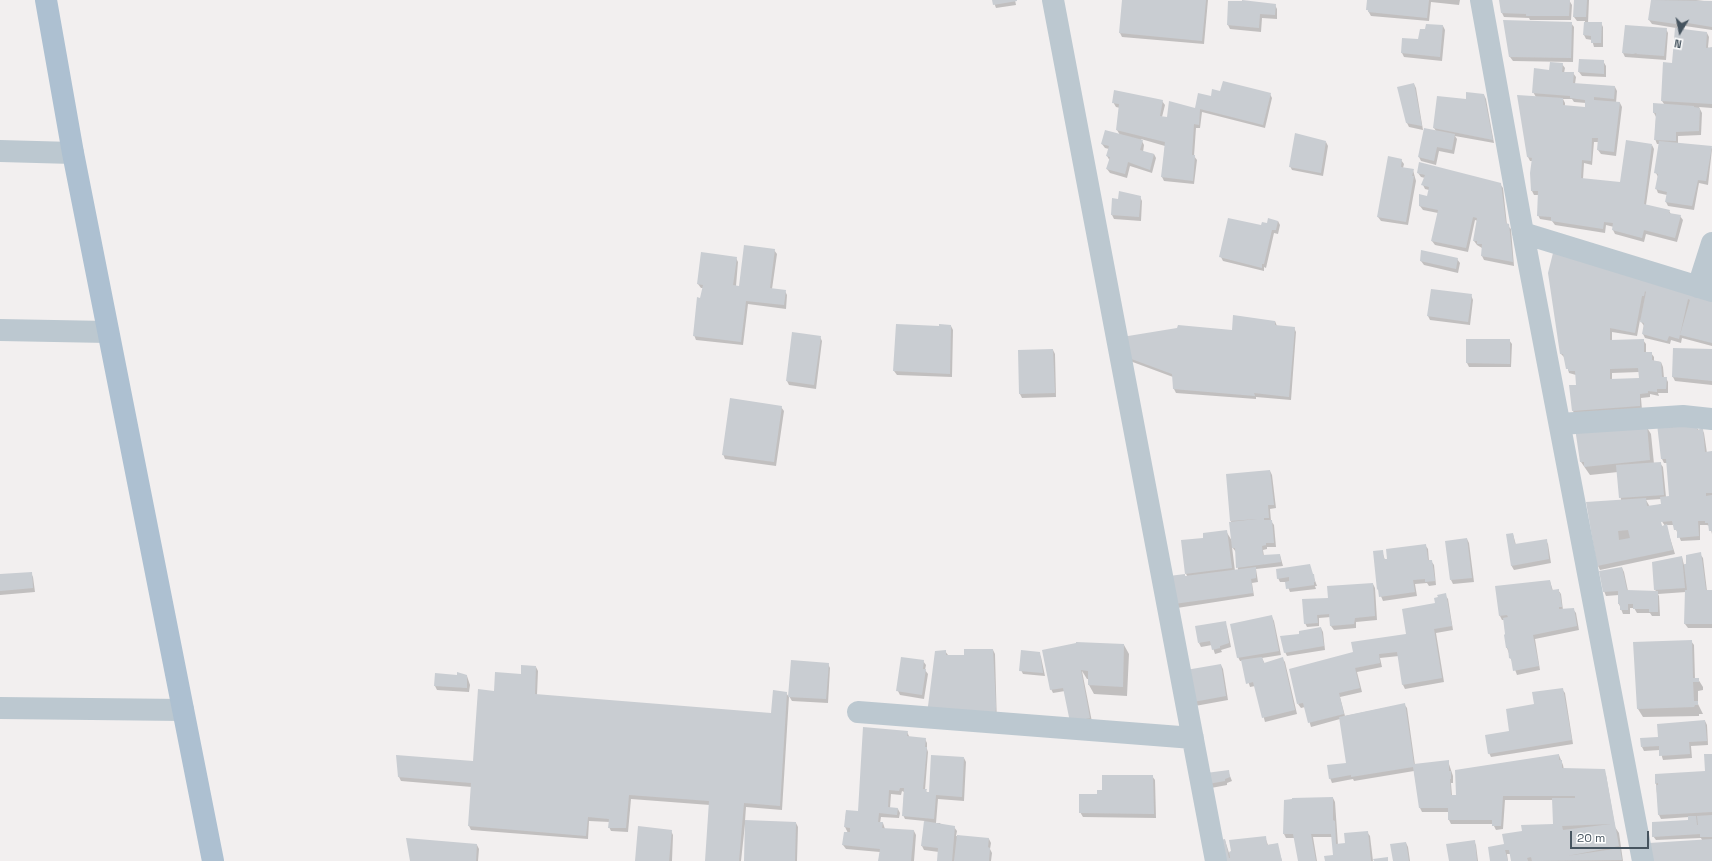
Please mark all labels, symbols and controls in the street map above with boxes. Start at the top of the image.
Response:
north arrow [1660,12,1700,52]
text: N [1673,36,1683,51]
scale bar [1572,823,1651,849]
text: 20 m [1577,830,1605,846]

